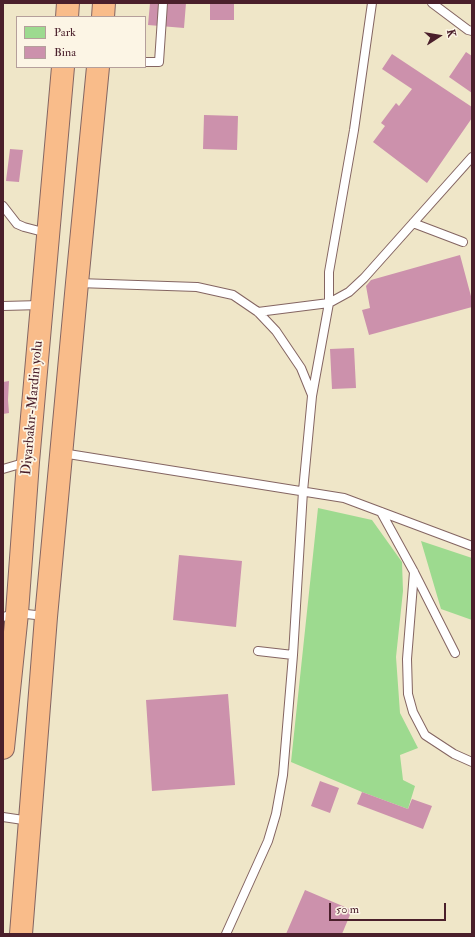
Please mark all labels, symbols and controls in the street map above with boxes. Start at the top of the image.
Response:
legend [16,16,146,68]
north arrow [419,16,459,56]
text: Park [54,25,76,40]
text: K [444,28,458,39]
text: Bina [54,45,76,60]
street label: Diyarbakır-Mardin yolu [19,340,47,476]
scale bar [331,895,448,921]
text: 50 m [336,902,359,917]

